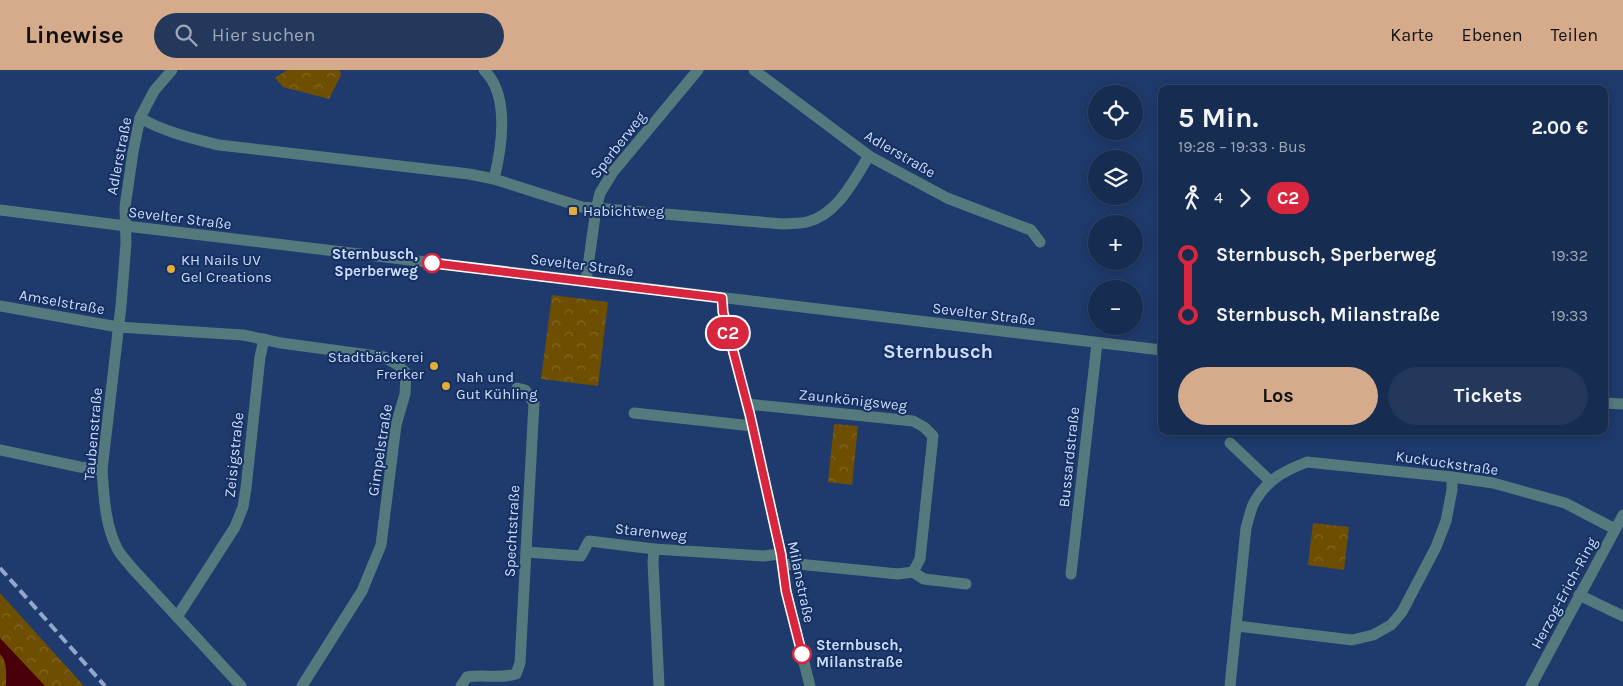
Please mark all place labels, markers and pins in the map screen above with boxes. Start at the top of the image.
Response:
place label: Habichtweg [583,202,665,220]
marker: Habichtweg [567,205,579,217]
place label: Sternbusch, Sperberweg [332,245,418,280]
place label: KH Nails UV Gel Creations [181,251,272,286]
marker: Sternbusch, Sperberweg [422,253,442,273]
marker: KH Nails UV Gel Creations [165,263,177,275]
place label: Stadtbäckerei Frerker [328,348,425,383]
marker: Stadtbäckerei Frerker [428,360,440,372]
place label: Nah und Gut Kühling [456,368,538,403]
marker: Nah und Gut Kühling [440,380,452,392]
place label: Sternbusch, Milanstraße [816,636,903,671]
marker: Sternbusch, Milanstraße [792,644,812,664]

